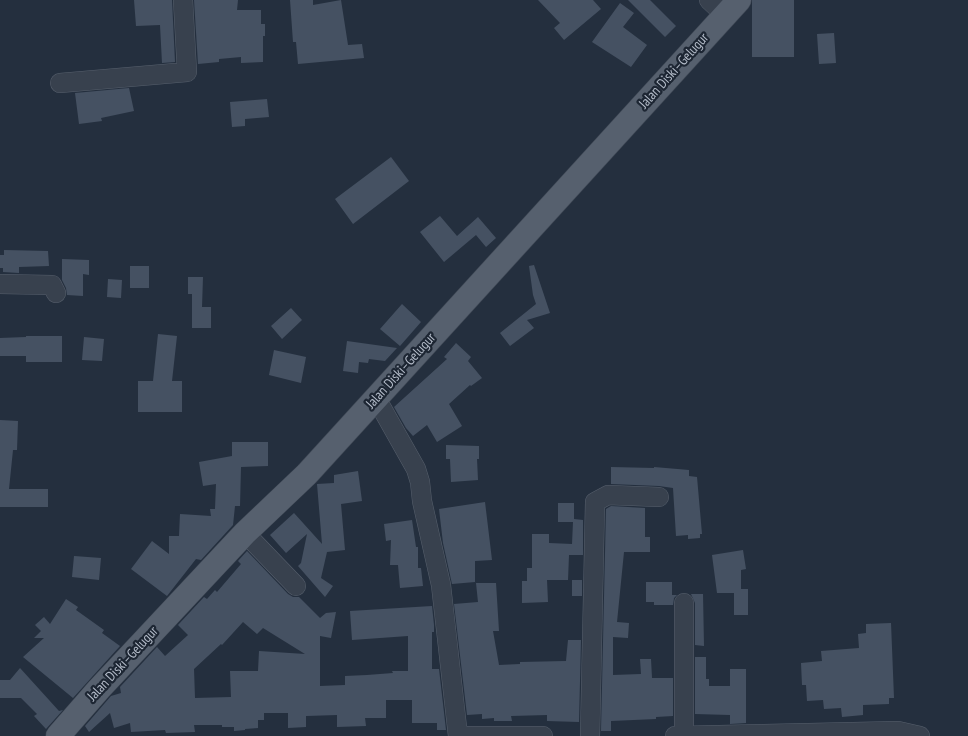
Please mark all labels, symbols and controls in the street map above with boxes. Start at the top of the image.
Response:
street label: Jalan Diski–Gelugur [636,30,712,112]
street label: Jalan Diski–Gelugur [363,330,439,412]
street label: Jalan Diski–Gelugur [84,623,162,705]

